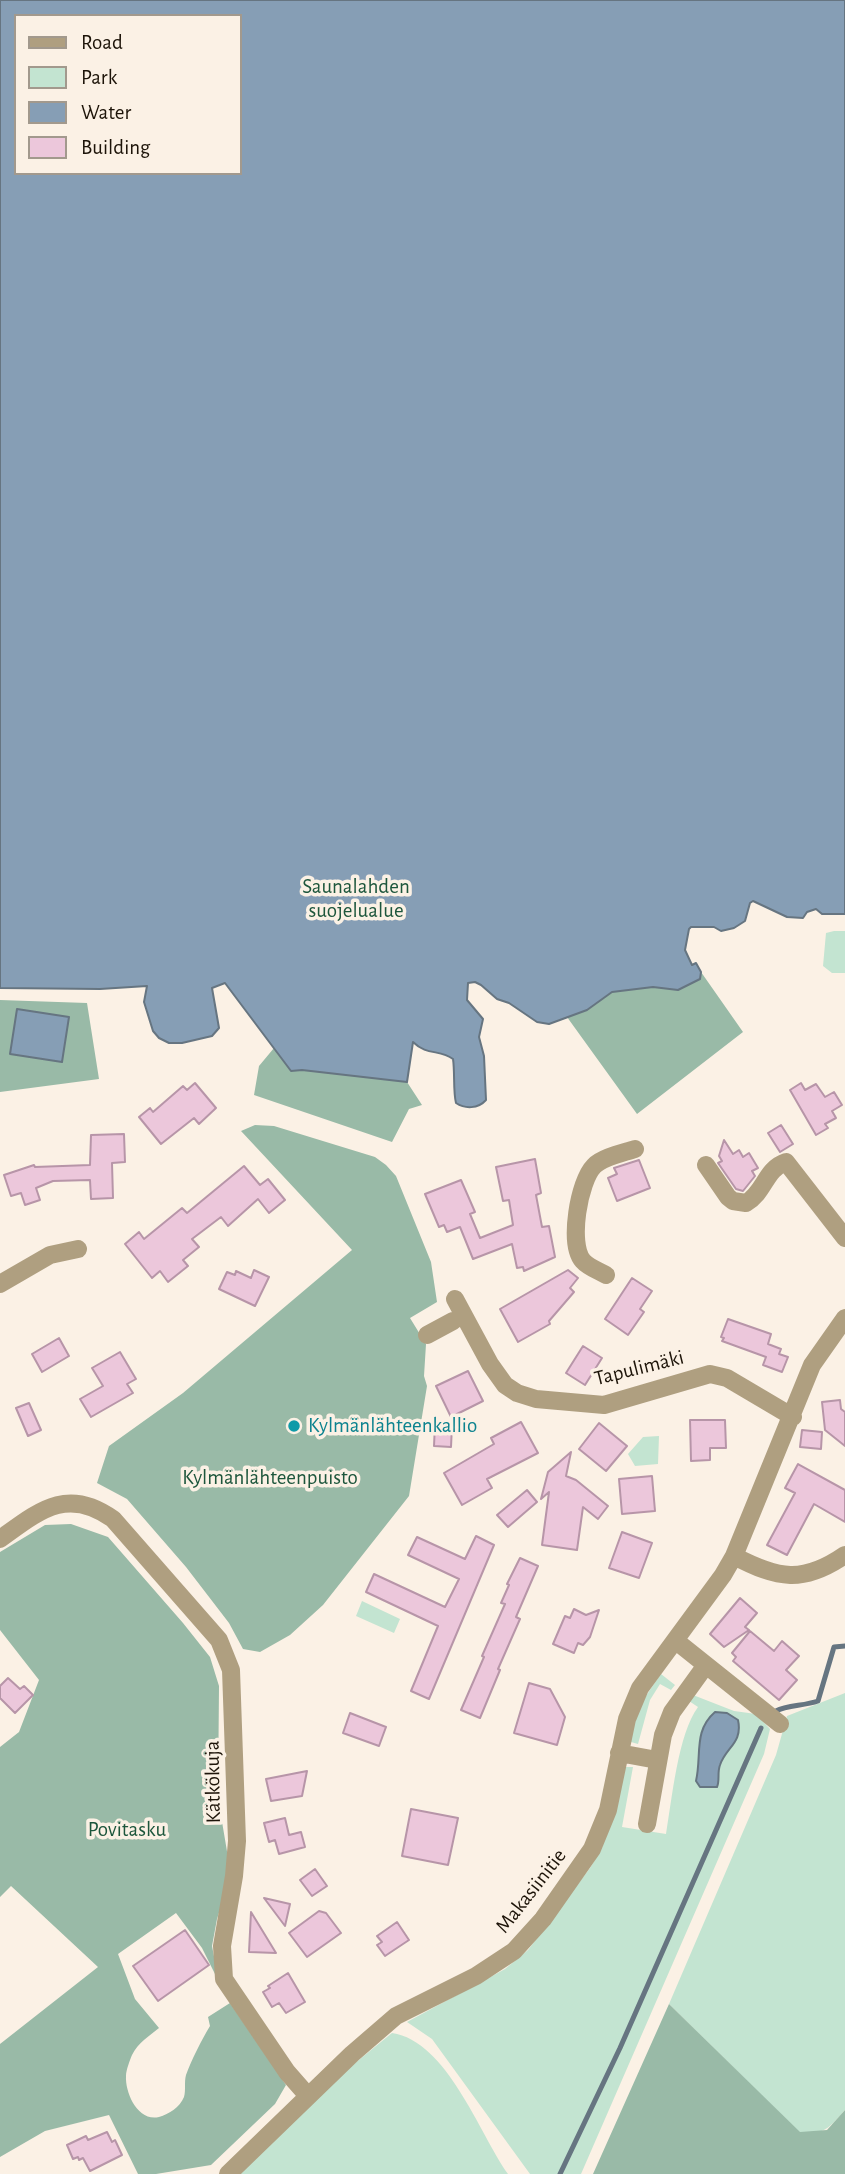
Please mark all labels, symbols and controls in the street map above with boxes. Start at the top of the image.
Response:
legend [14,14,242,175]
text: Road [81,32,123,53]
text: Park [81,67,117,88]
text: Water [81,102,131,123]
text: Building [81,137,150,158]
park label: Saunalahden suojelualue [302,874,410,924]
street label: Tapulimäki [592,1345,686,1391]
place label: Kylmänlähteenkallio [308,1413,477,1439]
marker: Kylmänlähteenkallio [286,1418,302,1434]
park label: Kylmänlähteenpuisto [182,1465,358,1491]
street label: Kätkökuja [200,1740,226,1824]
park label: Povitasku [88,1817,166,1843]
street label: Makasiinitie [490,1844,572,1938]

